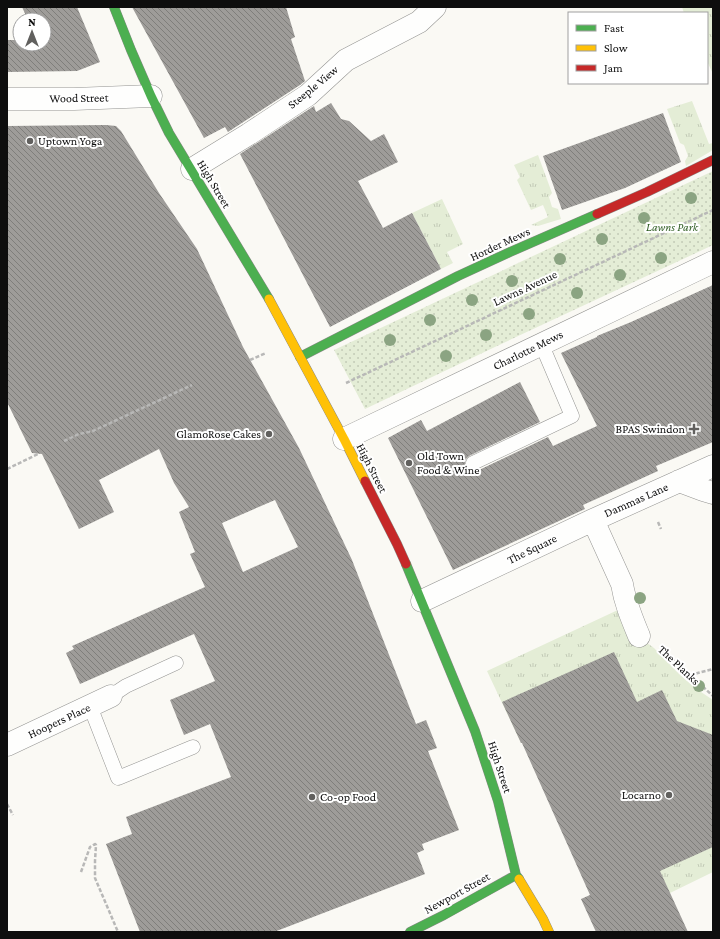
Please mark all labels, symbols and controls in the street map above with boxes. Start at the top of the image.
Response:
north arrow [12,12,52,52]
legend [568,12,708,84]
text: N [28,16,36,28]
text: Fast [604,21,625,35]
text: Slow [604,41,628,55]
text: Jam [603,61,623,75]
street label: Steeple View [285,62,341,112]
street label: Wood Street [49,90,110,106]
place label: Uptown Yoga [38,134,103,148]
marker: Uptown Yoga [25,136,35,146]
street label: High Street [194,157,234,211]
park label: Lawns Park [646,220,699,234]
street label: Horder Mews [468,224,532,264]
street label: Lawns Avenue [491,267,559,309]
street label: Charlotte Mews [491,327,566,373]
place label: BPAS Swindon [616,422,686,436]
marker: BPAS Swindon [688,423,700,435]
place label: GlamoRose Cakes [176,427,261,441]
marker: GlamoRose Cakes [264,429,274,439]
street label: High Street [354,441,391,496]
place label: Old Town Food & Wine [417,449,479,477]
marker: Old Town Food & Wine [404,458,414,468]
street label: Dammas Lane [602,480,670,520]
street label: The Square [505,531,559,567]
street label: The Planks [655,642,703,688]
street label: Hoopers Place [25,700,93,742]
street label: High Street [485,739,515,796]
place label: Locarno [622,788,661,802]
place label: Co-op Food [320,790,377,804]
marker: Locarno [664,790,674,800]
marker: Co-op Food [307,792,317,802]
street label: Newport Street [422,869,493,917]

